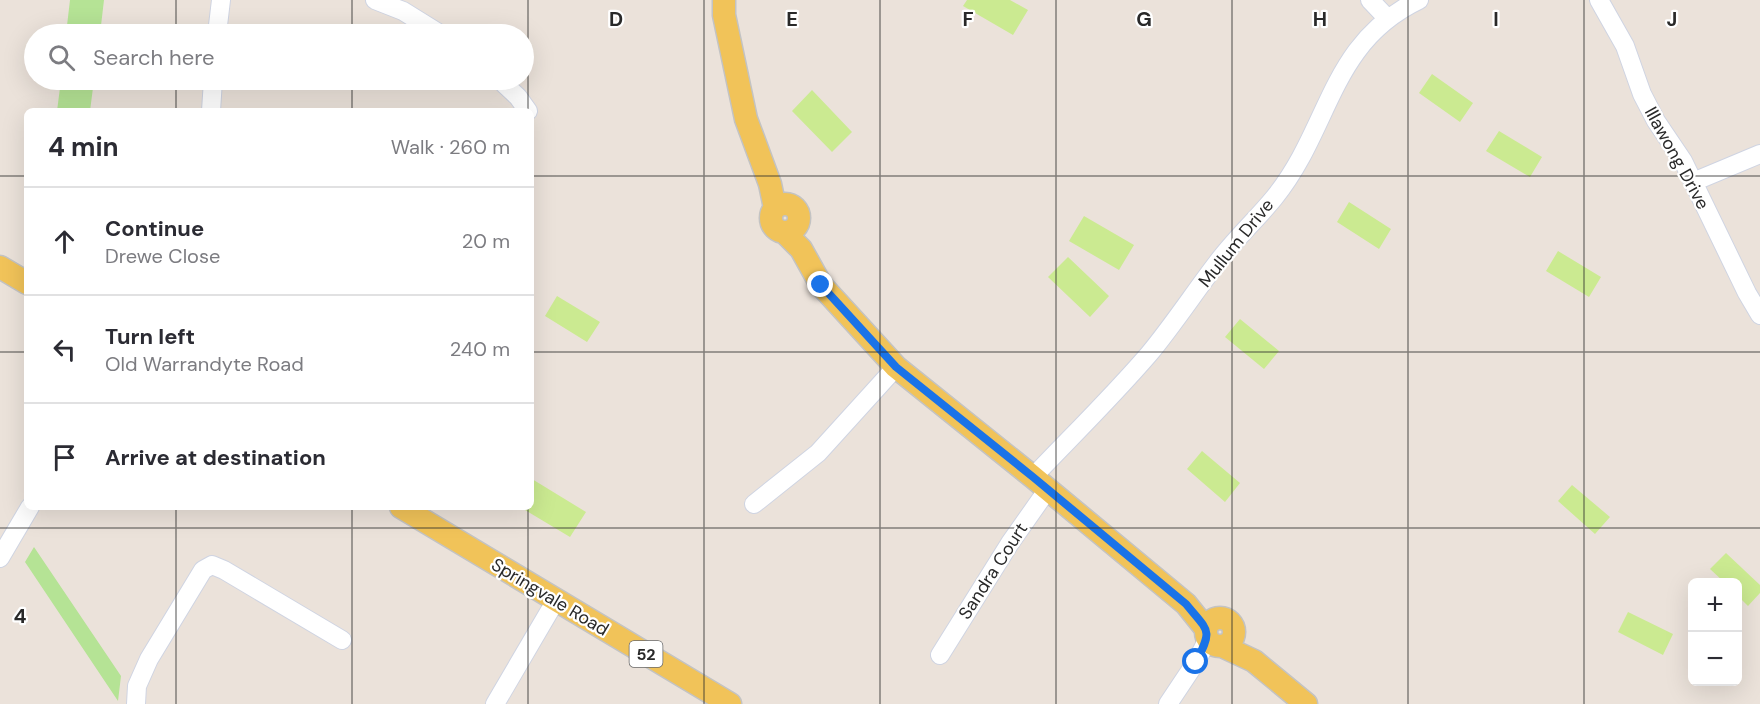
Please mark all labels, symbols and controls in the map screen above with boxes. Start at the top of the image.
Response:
text: D [609,6,623,32]
text: E [786,6,798,32]
text: F [962,6,974,32]
text: G [1136,6,1152,32]
text: H [1313,6,1327,32]
text: I [1493,6,1499,32]
text: J [1667,6,1677,32]
search box [24,24,534,90]
icon: search [45,41,78,74]
text: Search here [93,43,214,72]
street label: Illawong Drive [1639,102,1715,214]
text: 4 min [48,130,119,164]
text: Walk · 260 m [391,134,510,160]
street label: Mullum Drive [1193,194,1279,292]
text: Continue [105,214,204,243]
icon: ahead [48,225,81,258]
text: 20 m [462,228,510,254]
text: Drewe Close [105,243,220,269]
route end [807,271,833,297]
text: Turn left [105,322,195,351]
icon: left [48,333,81,366]
text: 240 m [450,336,510,362]
text: Old Warrandyte Road [105,351,304,377]
icon: arrive [48,441,81,474]
text: Arrive at destination [105,443,326,472]
street label: Sandra Court [953,518,1033,624]
street label: Springvale Road [487,552,613,642]
map controls [1688,578,1742,686]
button: + [1688,578,1742,632]
text: 4 [14,603,27,629]
button: − [1688,632,1742,686]
road number: 52 [630,641,662,667]
route start [1182,648,1208,674]

